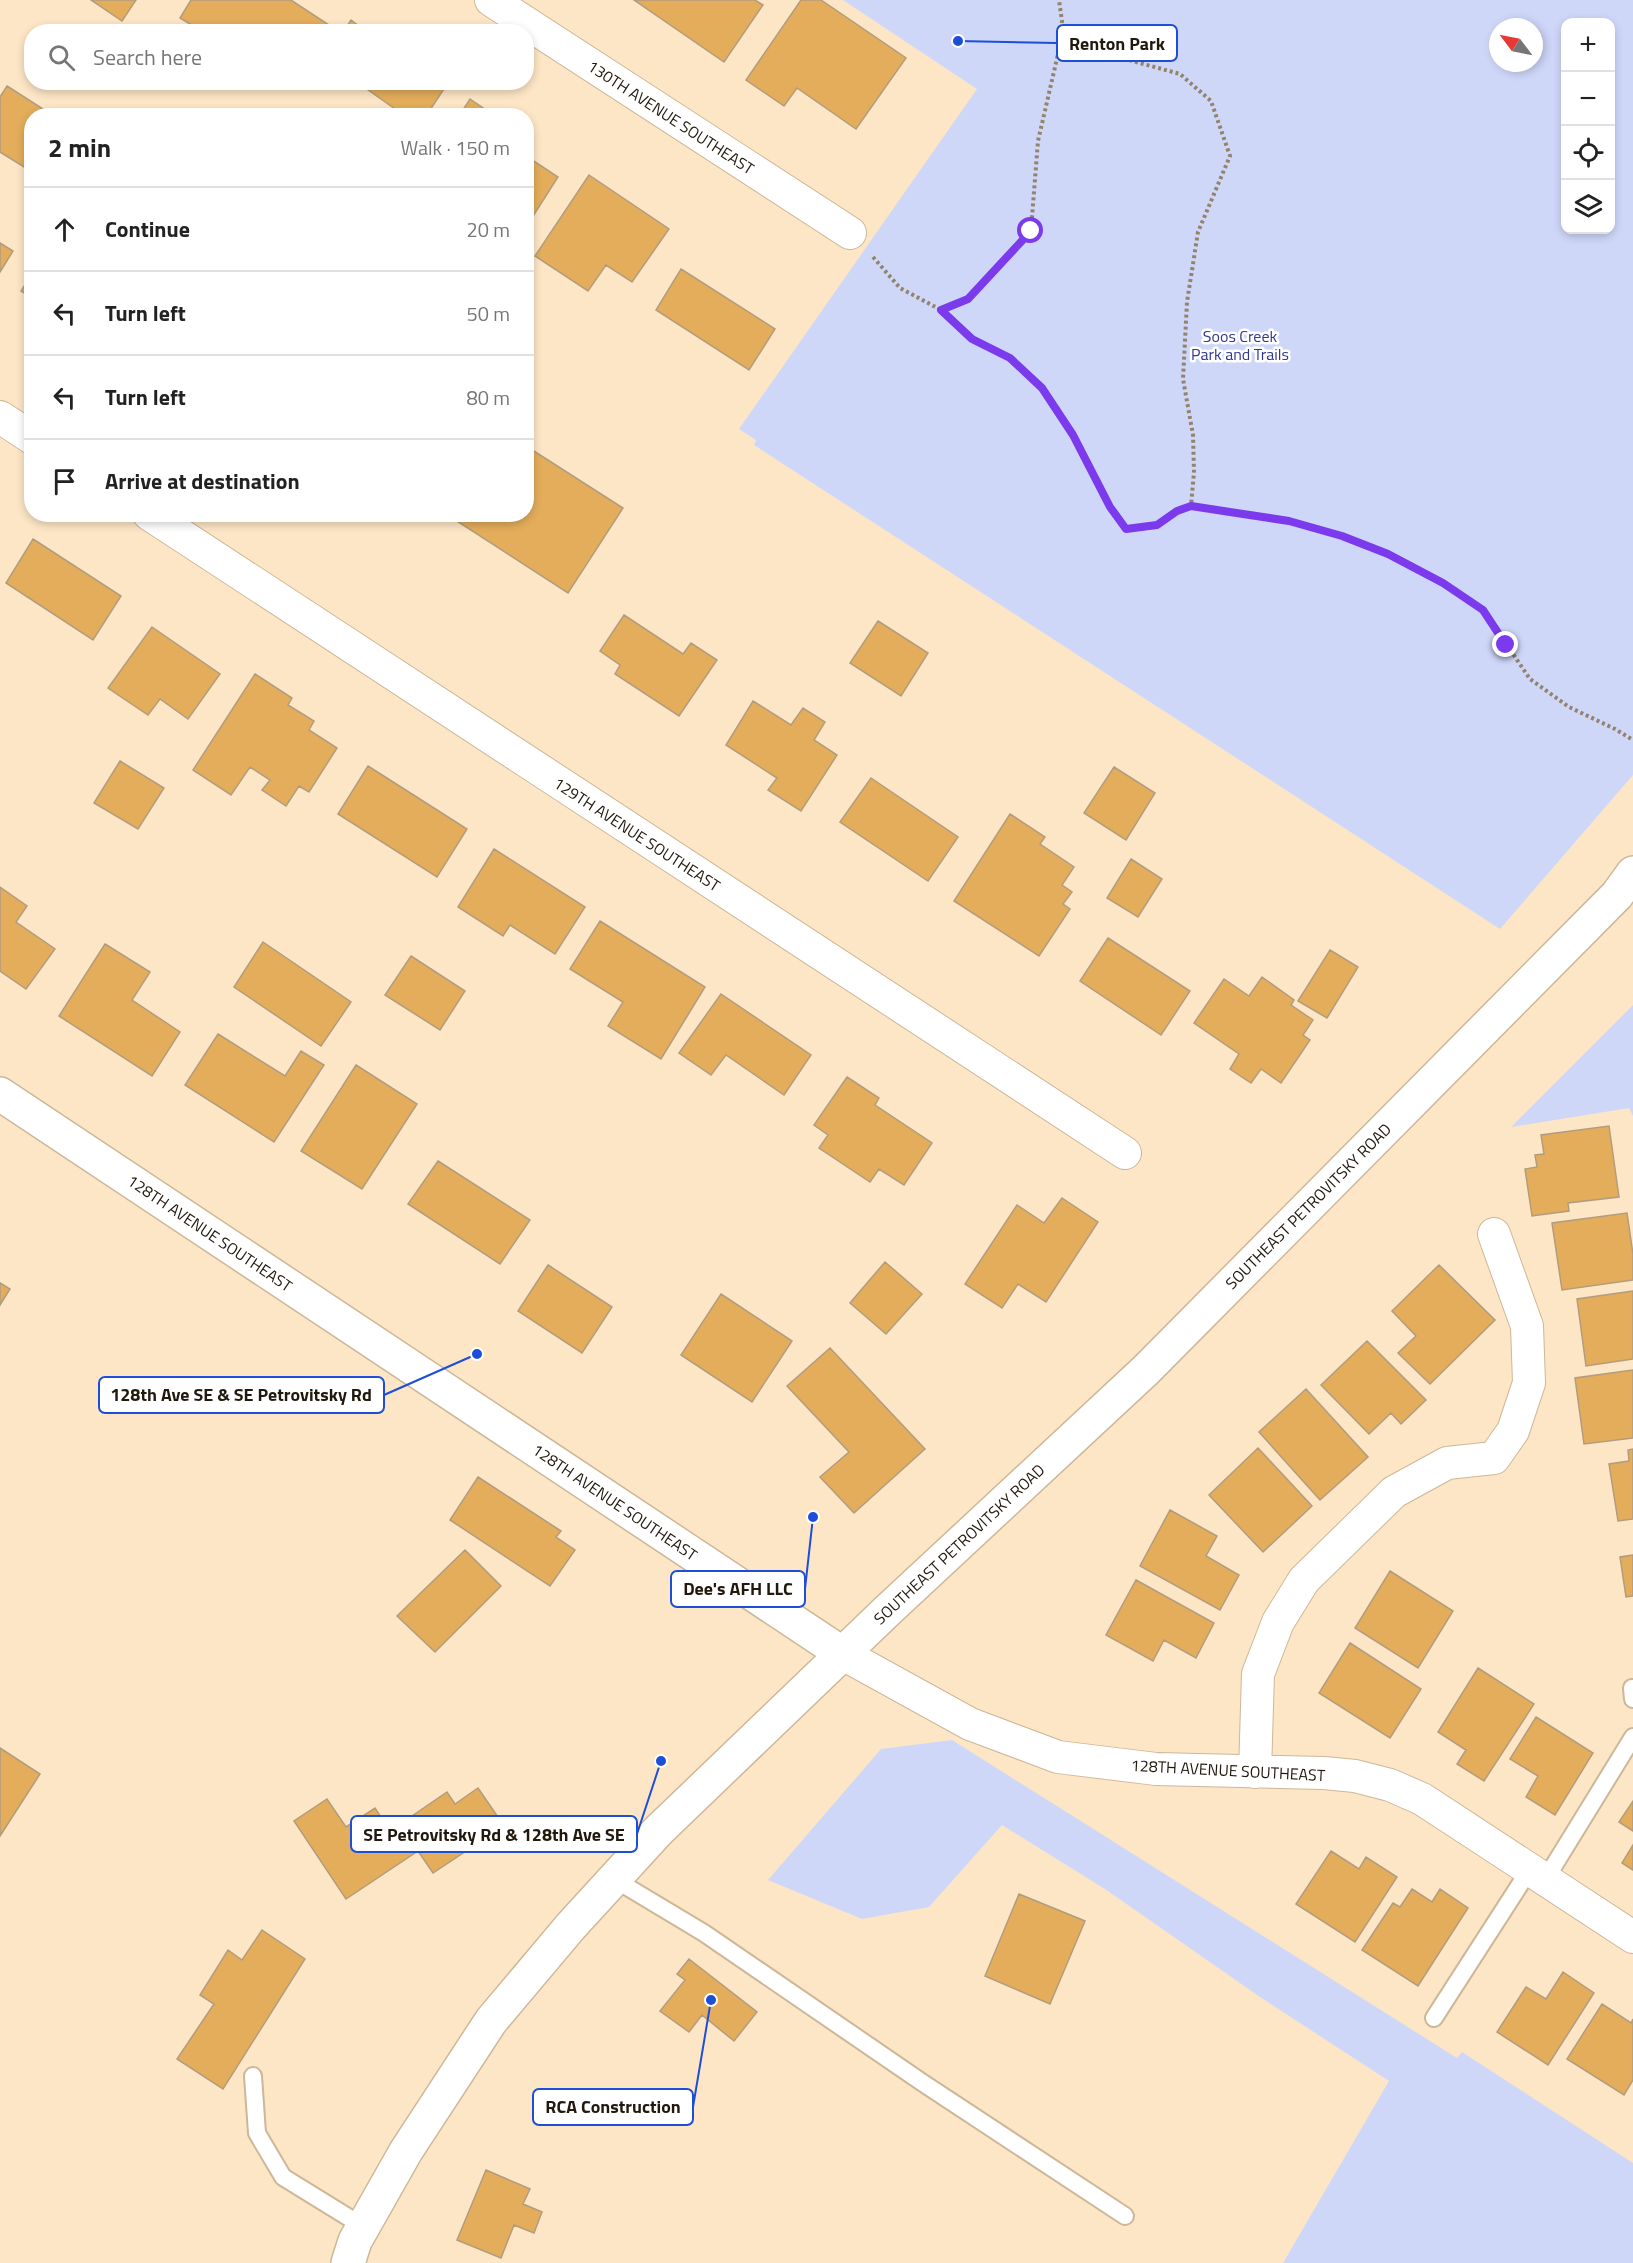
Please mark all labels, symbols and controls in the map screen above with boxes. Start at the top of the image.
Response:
north arrow [1489,18,1543,72]
map controls [1561,18,1615,234]
button: + [1561,18,1615,72]
search box [24,24,534,90]
callout: Renton Park [1057,25,1177,61]
text: Renton Park [1069,30,1166,57]
text: Search here [93,40,202,74]
icon: search [45,41,78,74]
street label: 130TH AVENUE SOUTHEAST [583,54,760,180]
button: − [1561,72,1615,126]
button: locate [1561,126,1615,180]
text: 2 min [48,128,111,167]
text: Walk · 150 m [401,132,510,163]
button: layers [1561,180,1615,234]
text: Continue [105,212,190,246]
icon: ahead [48,213,81,246]
text: 20 m [466,214,510,245]
route start [1017,217,1043,243]
text: Turn left [105,296,186,330]
icon: left [48,297,81,330]
text: 50 m [466,298,510,329]
park label: Soos Creek Park and Trails [1191,324,1289,366]
text: Turn left [105,380,186,414]
icon: left [48,381,81,414]
text: 80 m [466,382,510,413]
text: Arrive at destination [105,464,300,498]
icon: arrive [48,465,81,498]
route end [1492,631,1518,657]
street label: 129TH AVENUE SOUTHEAST [549,771,726,897]
street label: SOUTHEAST PETROVITSKY ROAD [1220,1118,1396,1294]
street label: 128TH AVENUE SOUTHEAST [123,1169,298,1298]
callout: 128th Ave SE & SE Petrovitsky Rd [99,1377,384,1413]
text: 128th Ave SE & SE Petrovitsky Rd [110,1381,372,1408]
street label: 128TH AVENUE SOUTHEAST [528,1438,703,1567]
street label: SOUTHEAST PETROVITSKY ROAD [868,1458,1050,1630]
callout: Dee's AFH LLC [671,1571,805,1607]
text: Dee's AFH LLC [683,1575,793,1602]
street label: 128TH AVENUE SOUTHEAST [1130,1753,1326,1787]
callout: SE Petrovitsky Rd & 128th Ave SE [351,1816,637,1852]
text: SE Petrovitsky Rd & 128th Ave SE [363,1821,625,1848]
callout: RCA Construction [533,2089,693,2125]
text: RCA Construction [545,2093,681,2120]

